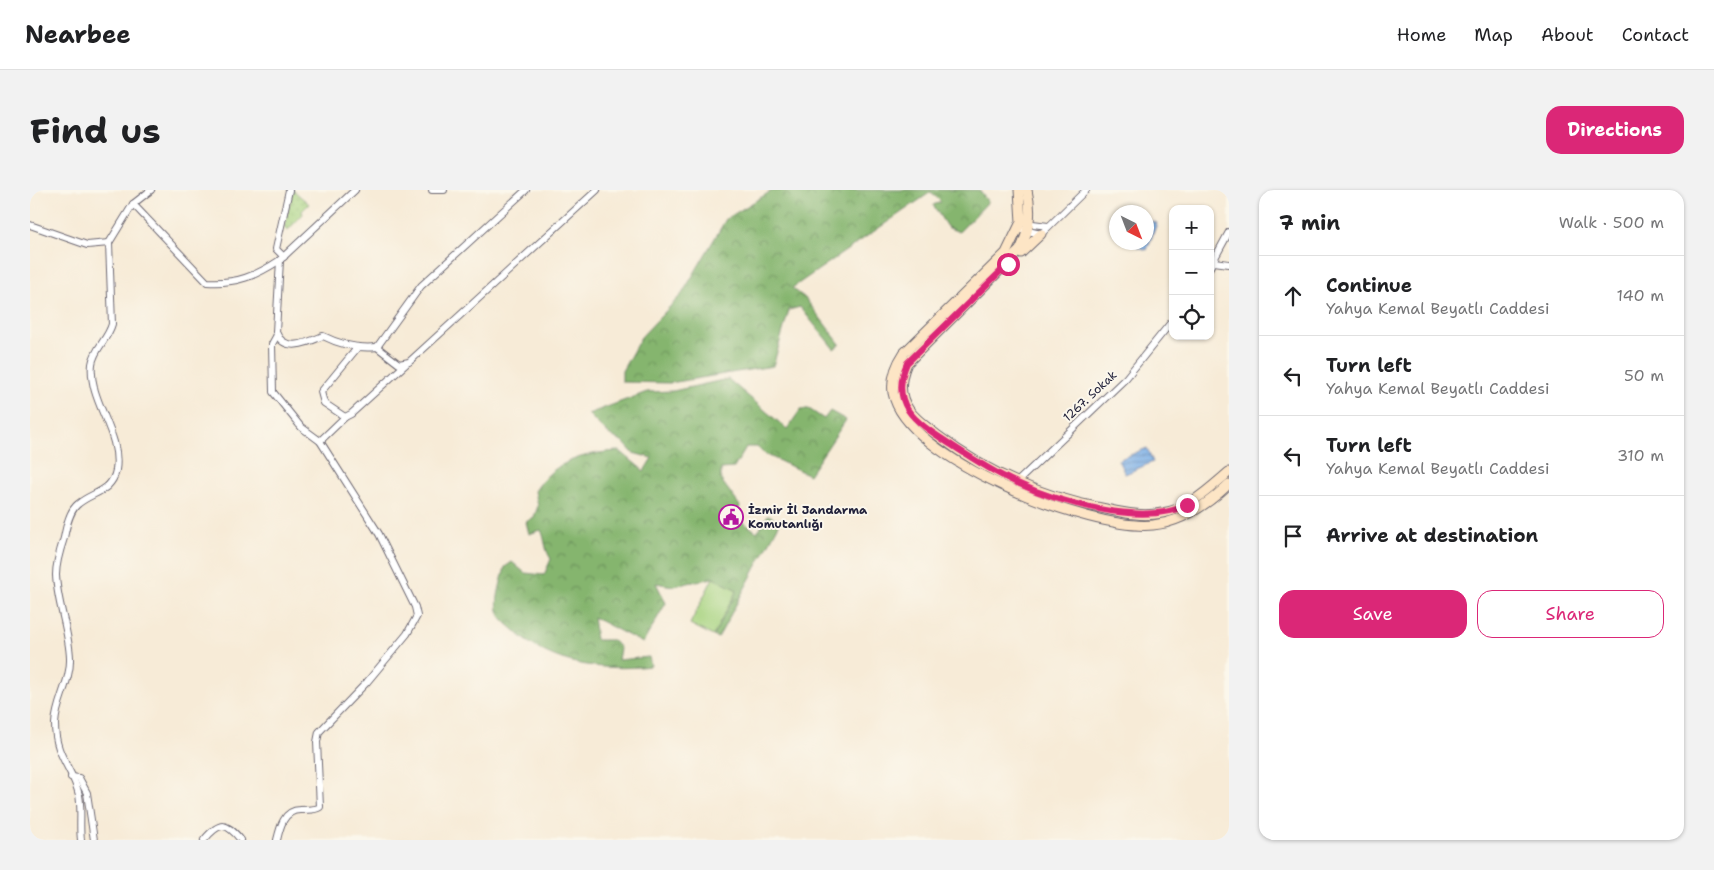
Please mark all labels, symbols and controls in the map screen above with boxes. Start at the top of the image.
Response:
text: Nearbee [25,19,131,51]
text: Home [1397,23,1446,47]
text: Map [1474,23,1513,47]
text: About [1541,23,1594,47]
text: Contact [1622,23,1689,47]
button: Directions [1546,106,1684,154]
text: Find us [30,107,161,154]
north arrow [1109,205,1154,250]
map controls [1169,205,1214,340]
button: + [1169,205,1214,250]
text: 7 min [1279,209,1340,237]
text: Walk · 500 m [1559,212,1664,233]
button: − [1169,250,1214,295]
route start [997,253,1020,276]
text: Continue [1326,273,1412,298]
icon: ahead [1279,282,1307,310]
text: 140 m [1617,285,1664,306]
button: locate [1169,295,1214,340]
text: Yahya Kemal Beyatlı Caddesi [1326,298,1549,319]
text: Turn left [1326,353,1412,378]
icon: left [1279,362,1307,390]
text: 50 m [1624,365,1664,386]
street label: 1267. Sokak [1060,367,1120,425]
text: Yahya Kemal Beyatlı Caddesi [1326,378,1549,399]
text: Turn left [1326,433,1412,458]
icon: left [1279,442,1307,470]
text: 310 m [1617,445,1664,466]
text: Yahya Kemal Beyatlı Caddesi [1326,458,1549,479]
route end [1176,494,1199,517]
place label: İzmir İl Jandarma Komutanlığı [748,502,868,532]
public building icon: İzmir İl Jandarma Komutanlığı [718,504,744,530]
icon: arrive [1279,522,1307,550]
text: Arrive at destination [1326,523,1538,548]
button: Save [1279,590,1467,638]
button: Share [1477,590,1664,638]

